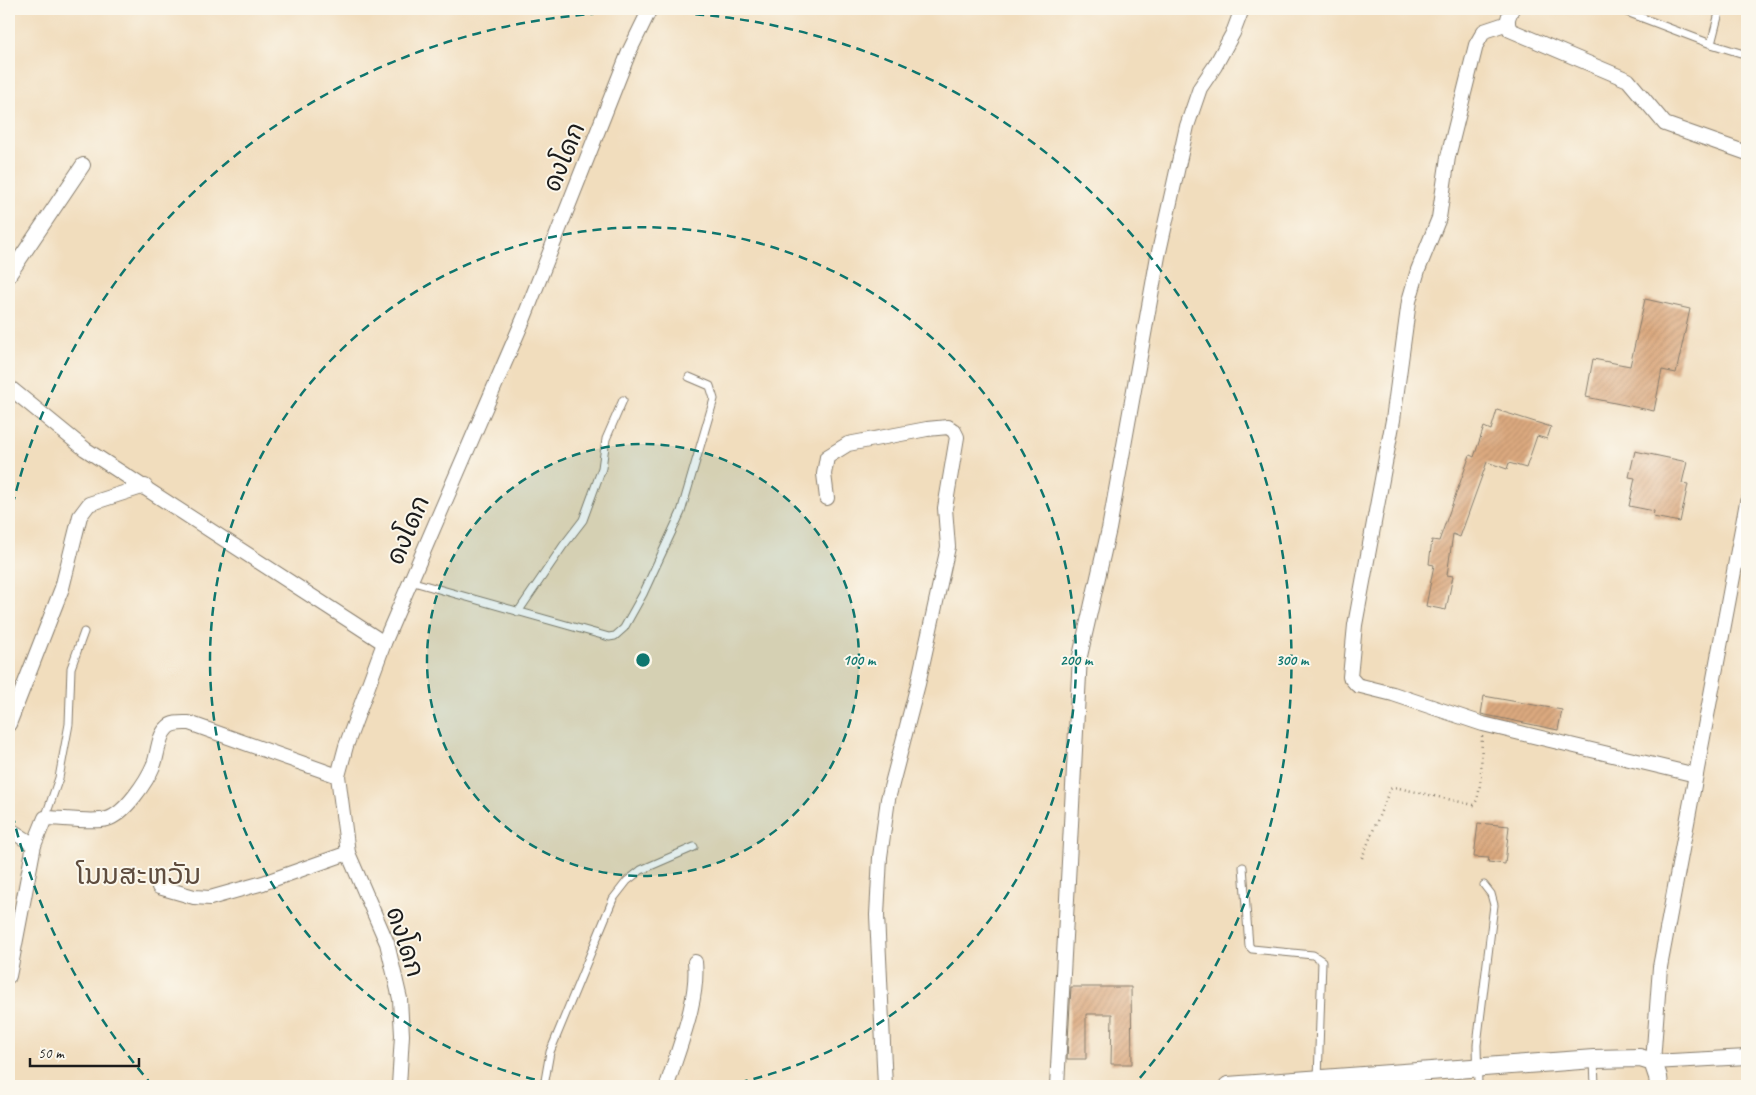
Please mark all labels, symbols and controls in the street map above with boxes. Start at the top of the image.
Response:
street label: ดงโดก [535,117,592,196]
street label: ดงโดก [378,490,437,569]
centre of rings [634,651,652,669]
text: 100 m [843,651,877,670]
text: 200 m [1060,651,1094,670]
text: 300 m [1276,651,1310,670]
district label: ໂນນສະຫວັນ [76,857,201,892]
street label: ดงโดก [379,903,432,981]
scale bar [30,1035,139,1067]
text: 50 m [38,1044,65,1063]

